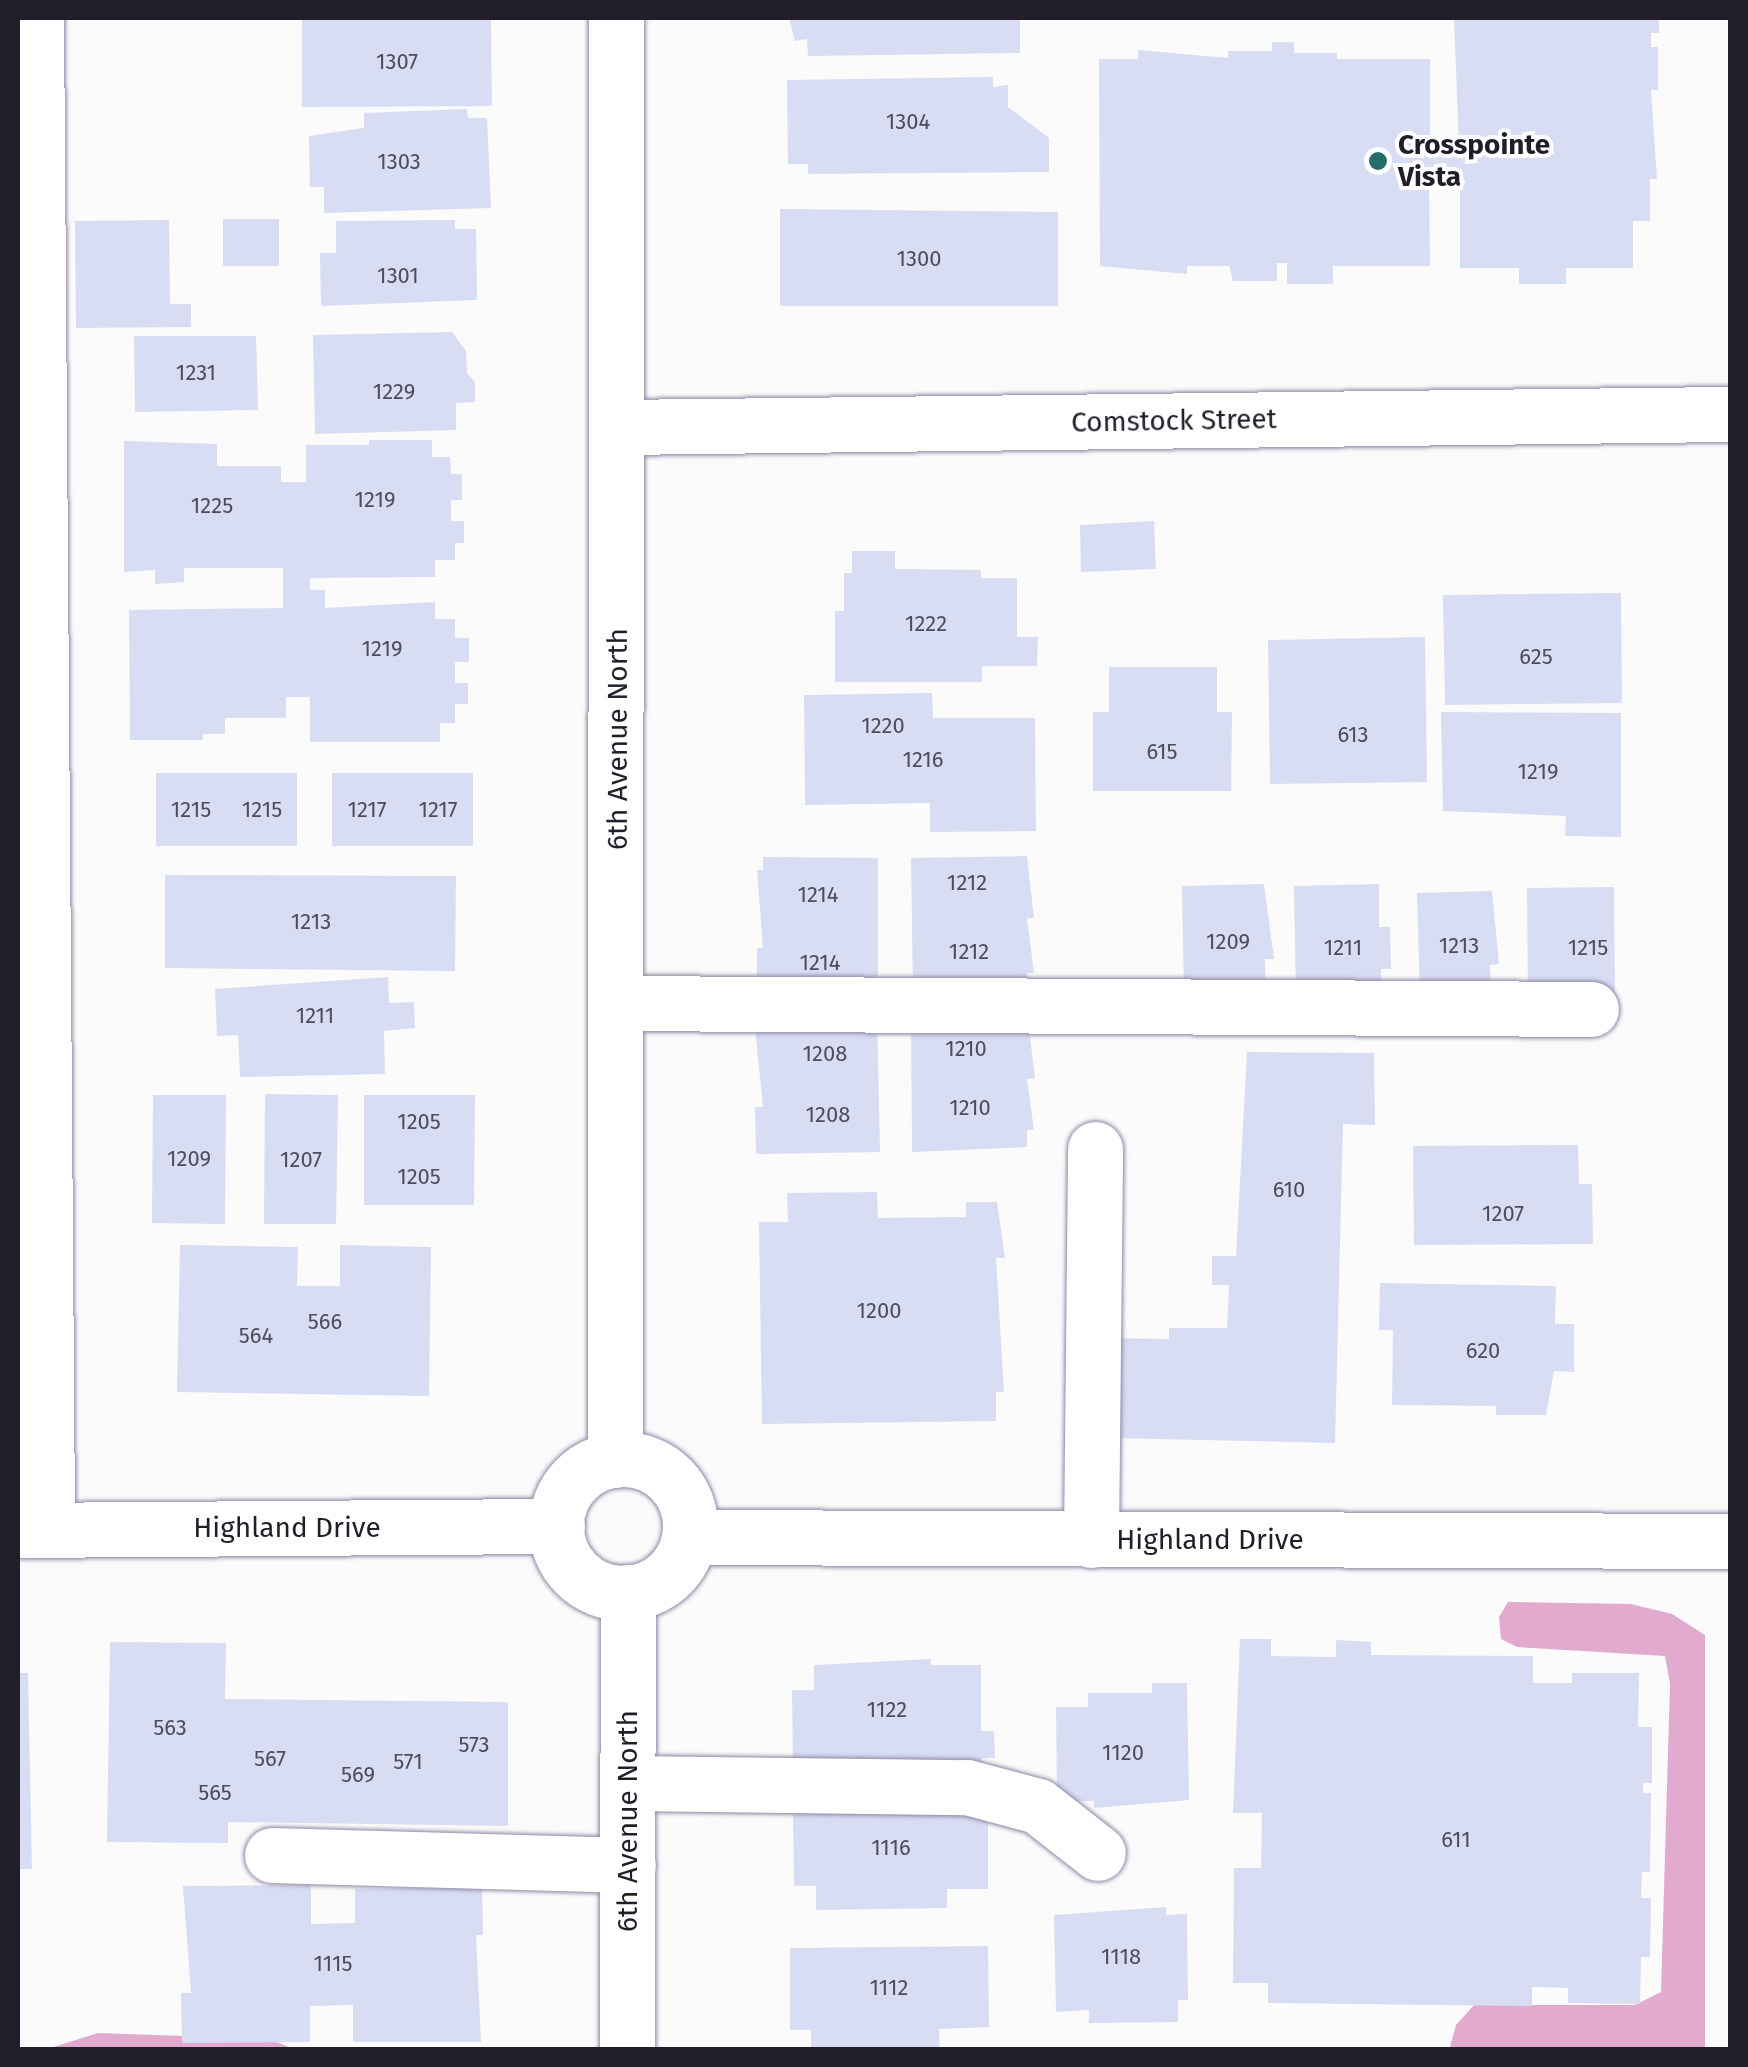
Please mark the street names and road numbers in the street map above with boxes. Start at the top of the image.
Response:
street label: Comstock Street [1071,402,1277,440]
street label: 6th Avenue North [601,628,635,850]
street label: Highland Drive [193,1511,381,1545]
street label: Highland Drive [1116,1523,1304,1557]
street label: 6th Avenue North [611,1710,645,1932]

